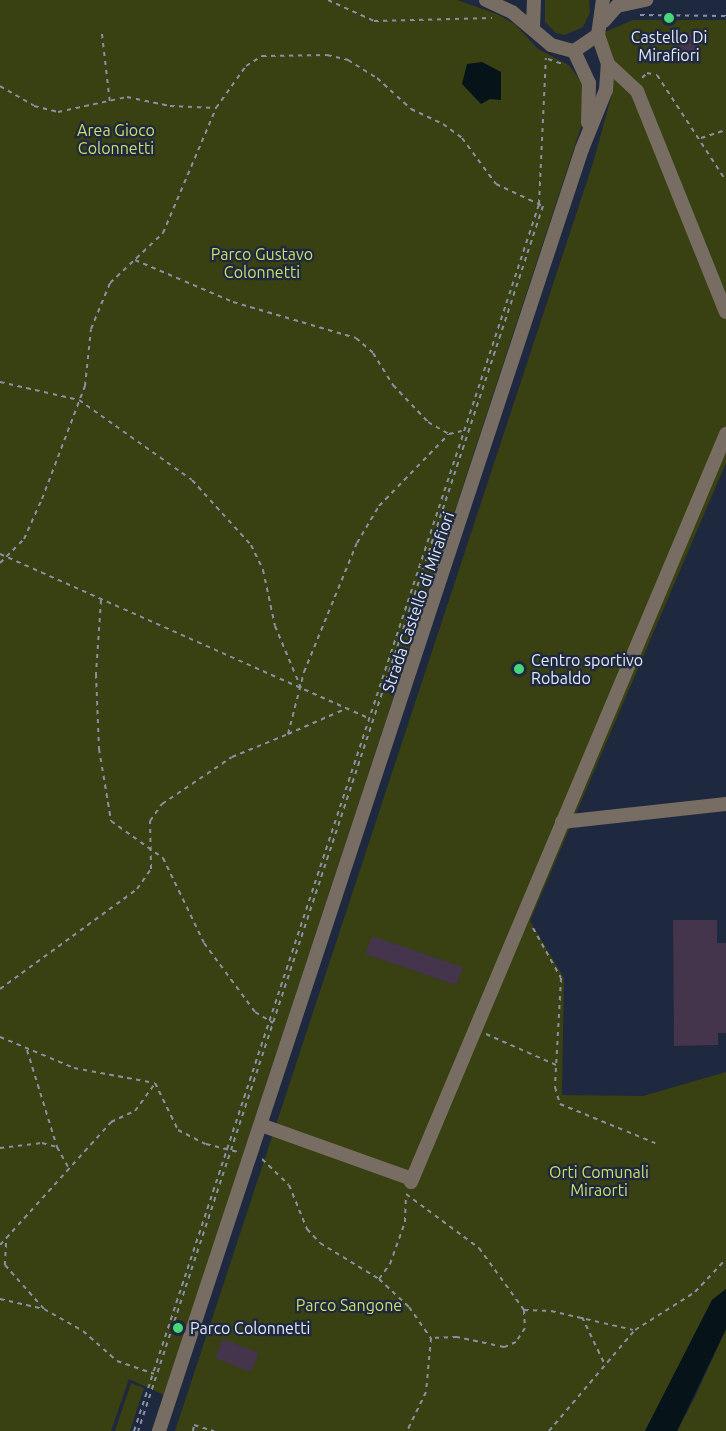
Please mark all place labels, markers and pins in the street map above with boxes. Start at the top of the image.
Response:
marker: Castello Di Mirafiori [662,11,676,25]
place label: Castello Di Mirafiori [631,27,707,65]
place label: Centro sportivo Robaldo [531,650,643,688]
marker: Centro sportivo Robaldo [512,662,526,676]
place label: Parco Colonnetti [190,1318,310,1338]
marker: Parco Colonnetti [171,1321,185,1335]

